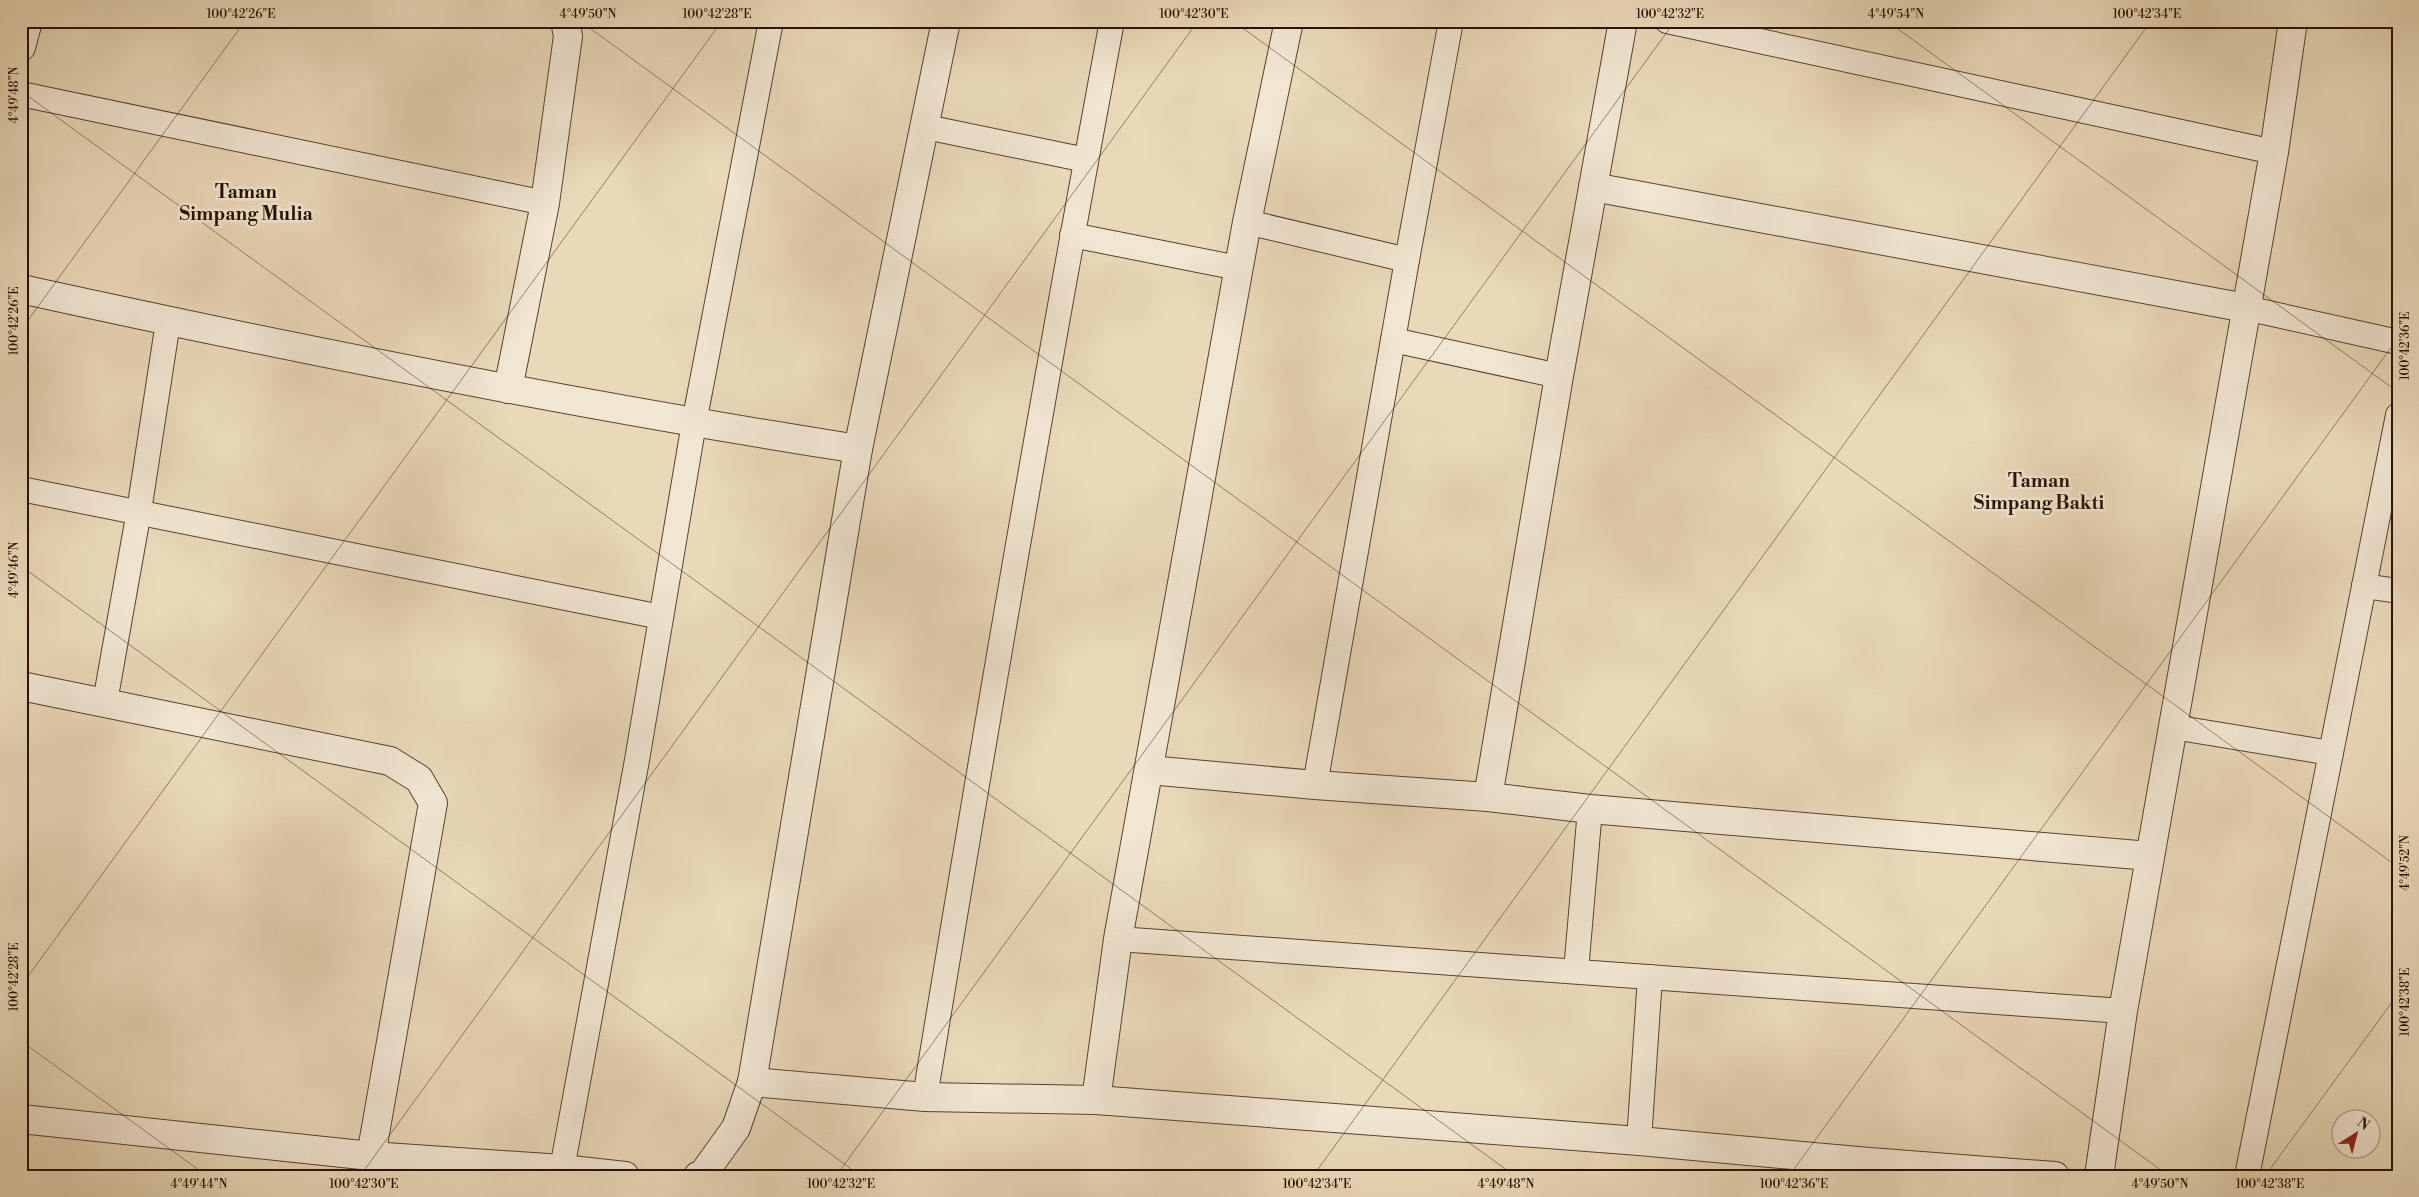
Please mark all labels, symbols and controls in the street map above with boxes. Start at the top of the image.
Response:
text: 100°42'26"E [207,7,275,22]
text: 4°49'50"N [560,7,616,22]
text: 100°42'28"E [683,7,751,22]
text: 100°42'30"E [1159,7,1229,22]
text: 100°42'32"E [1636,7,1704,22]
text: 4°49'54"N [1868,7,1924,22]
text: 100°42'34"E [2113,7,2181,22]
text: 4°49'48"N [7,67,22,123]
district label: Taman Simpang Mulia [179,180,314,226]
text: 100°42'26"E [7,287,22,355]
text: 100°42'36"E [2398,312,2413,380]
district label: Taman Simpang Bakti [1974,469,2104,515]
text: 4°49'46"N [7,542,22,598]
text: 4°49'52"N [2398,835,2413,891]
text: 100°42'28"E [7,943,22,1011]
text: 100°42'38"E [2398,968,2413,1036]
north arrow [2332,1110,2382,1160]
text: N [2353,1114,2373,1135]
text: 4°49'44"N [171,1177,227,1192]
text: 100°42'30"E [329,1177,399,1192]
text: 100°42'32"E [807,1177,875,1192]
text: 100°42'34"E [1283,1177,1351,1192]
text: 4°49'48"N [1478,1177,1534,1192]
text: 100°42'36"E [1760,1177,1828,1192]
text: 4°49'50"N [2132,1177,2188,1192]
text: 100°42'38"E [2236,1177,2304,1192]

